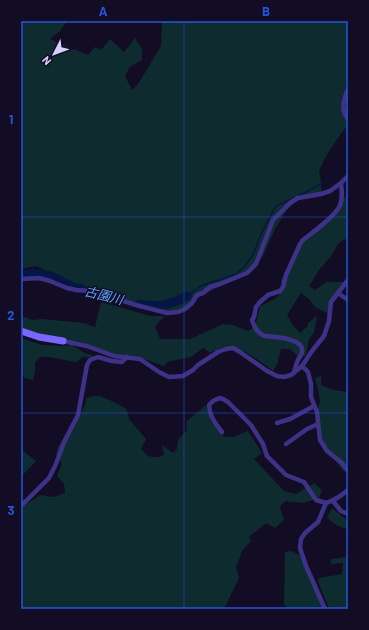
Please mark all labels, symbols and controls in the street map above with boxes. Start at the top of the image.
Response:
text: A [99,3,108,19]
text: B [262,3,270,19]
north arrow [34,34,74,74]
text: N [39,54,53,68]
text: 1 [9,111,13,127]
water label: 古園川 [83,283,127,308]
text: 2 [7,307,15,323]
text: 3 [7,502,15,518]

